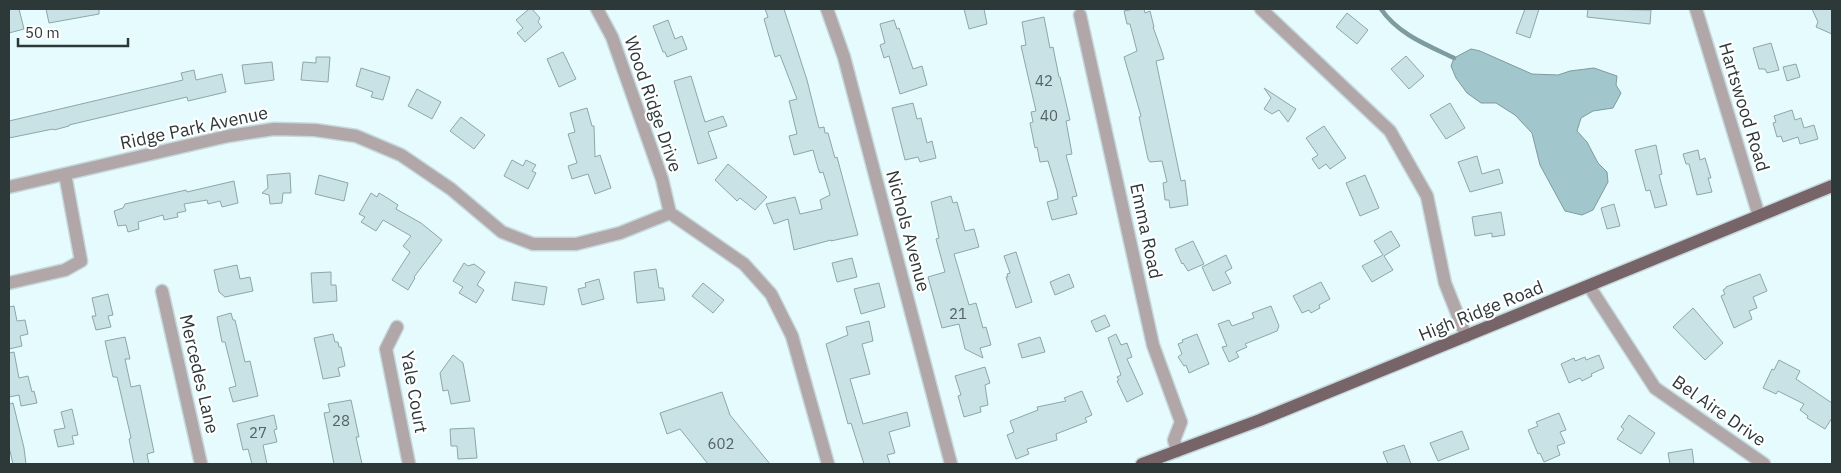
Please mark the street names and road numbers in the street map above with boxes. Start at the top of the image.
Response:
street label: Wood Ridge Drive [619,33,688,175]
street label: Hartswood Road [1714,39,1775,174]
street label: Ridge Park Avenue [118,101,270,154]
street label: Nichols Avenue [881,168,936,294]
street label: Emma Road [1125,181,1168,281]
street label: High Ridge Road [1415,275,1547,346]
street label: Mercedes Lane [175,312,224,436]
street label: Yale Court [396,349,433,435]
street label: Bel Aire Drive [1668,370,1771,451]

